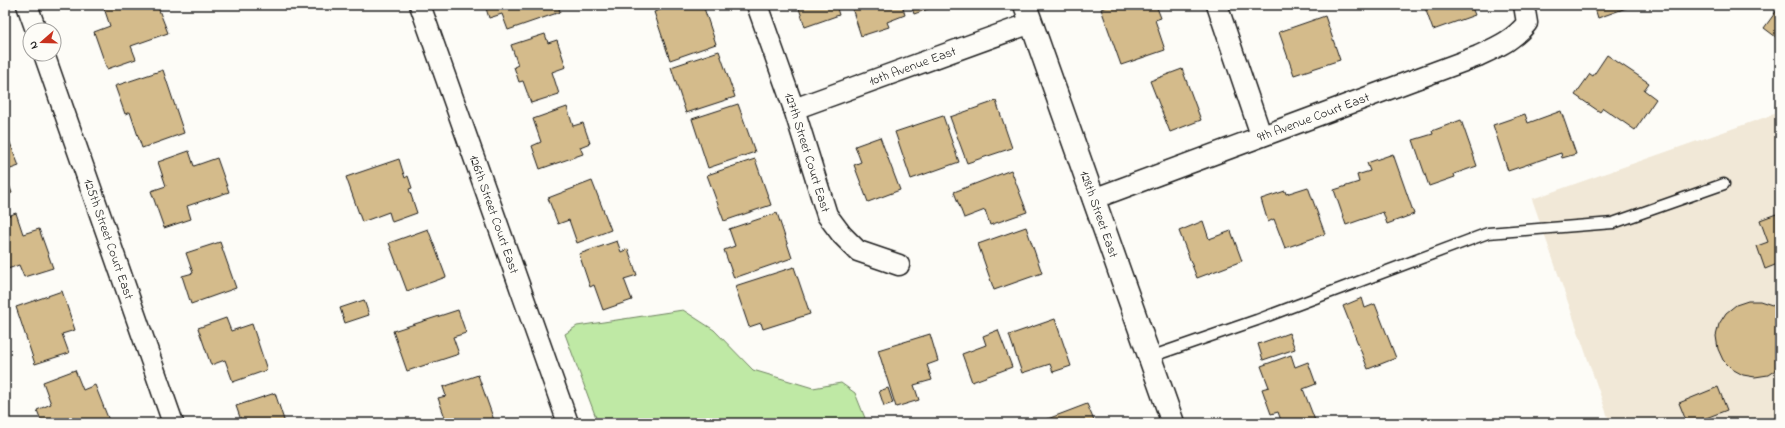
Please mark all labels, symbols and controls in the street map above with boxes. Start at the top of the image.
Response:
north arrow [22,22,62,62]
text: N [25,39,42,51]
street label: 10th Avenue East [866,41,959,91]
street label: 9th Avenue Court East [1254,87,1373,147]
street label: 127th Street Court East [779,90,835,216]
street label: 126th Street Court East [464,152,524,277]
street label: 128th Street East [1075,168,1123,261]
street label: 125th Street Court East [79,176,139,303]

